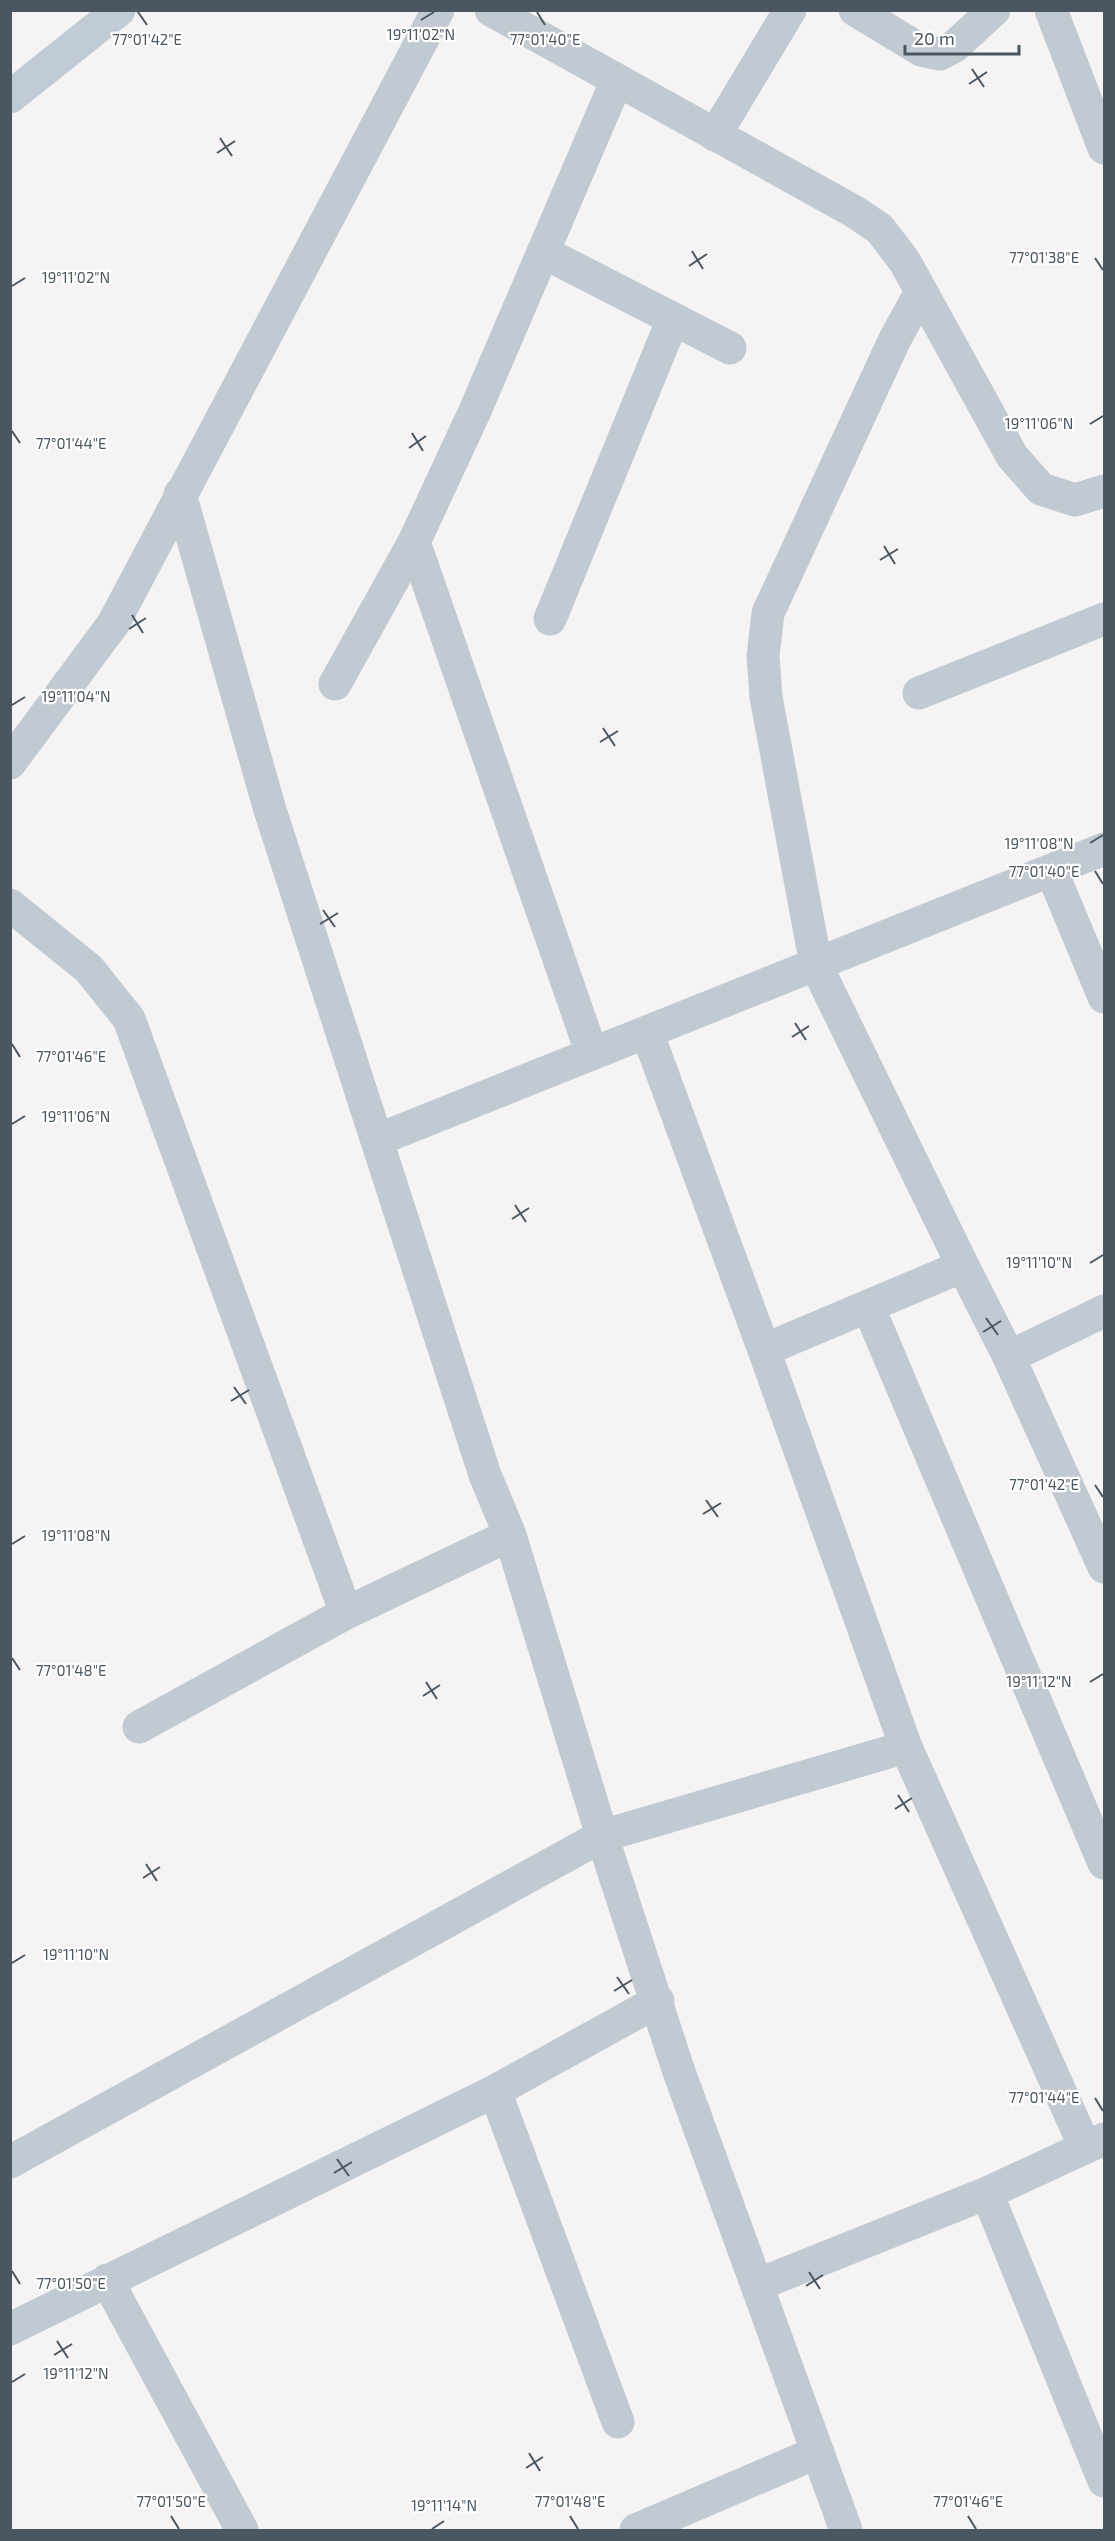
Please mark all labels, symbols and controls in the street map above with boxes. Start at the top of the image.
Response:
scale bar [905,18,1019,56]
text: 19°11'02"N [387,25,455,43]
text: 20 m [914,27,955,49]
text: 77°01'42"E [112,30,182,48]
text: 77°01'40"E [510,30,580,48]
text: 77°01'38"E [1009,248,1079,266]
text: 19°11'02"N [42,268,110,286]
text: 19°11'06"N [1005,414,1073,432]
text: 77°01'44"E [36,434,106,452]
text: 19°11'04"N [41,687,111,705]
text: 19°11'08"N [1004,834,1074,852]
text: 77°01'40"E [1009,862,1079,880]
text: 77°01'46"E [36,1047,106,1065]
text: 19°11'06"N [42,1107,110,1125]
text: 19°11'10"N [1006,1253,1072,1271]
text: 77°01'42"E [1009,1475,1079,1493]
text: 19°11'08"N [41,1526,111,1544]
text: 77°01'48"E [36,1661,106,1679]
text: 19°11'12"N [1006,1672,1072,1690]
text: 19°11'10"N [43,1945,109,1963]
text: 77°01'44"E [1009,2088,1079,2106]
text: 77°01'50"E [36,2274,106,2292]
text: 19°11'12"N [43,2364,109,2382]
text: 77°01'50"E [136,2492,206,2510]
text: 77°01'48"E [535,2492,605,2510]
text: 77°01'46"E [933,2492,1003,2510]
text: 19°11'14"N [411,2496,477,2514]

